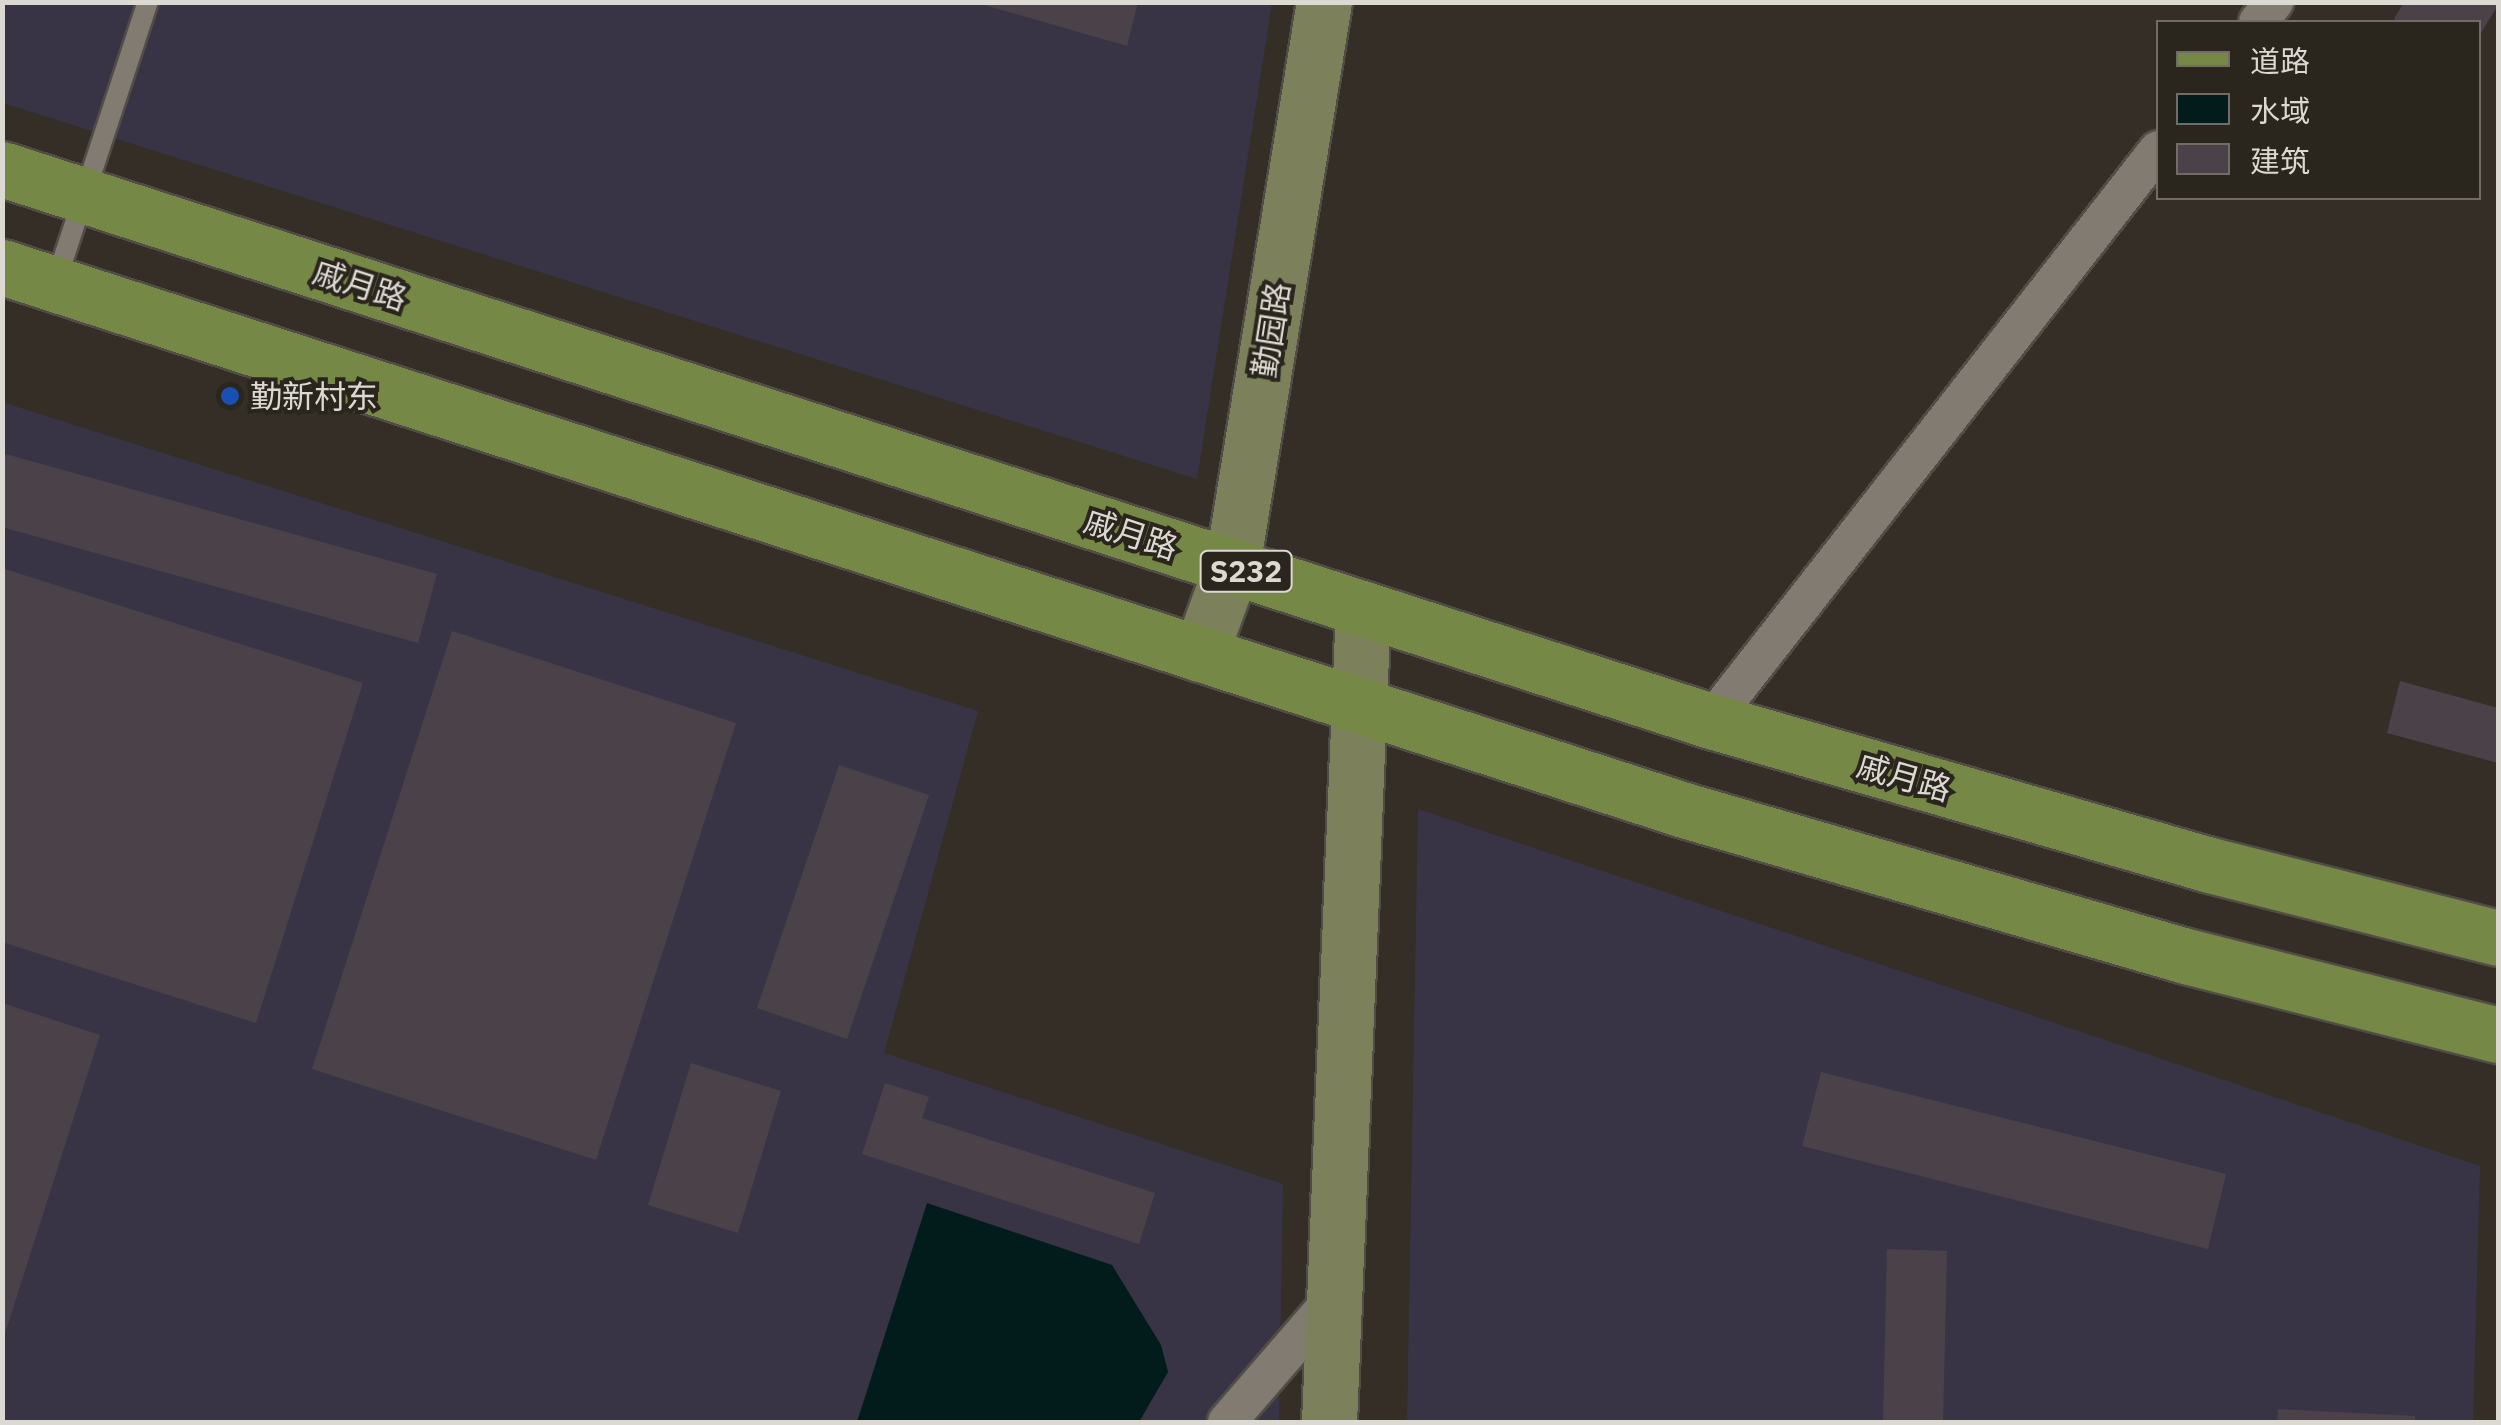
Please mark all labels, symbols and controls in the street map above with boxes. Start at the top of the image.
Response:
legend [2156,20,2481,200]
text: 道路 [2250,41,2310,80]
text: 水域 [2250,91,2310,130]
text: 建筑 [2250,141,2310,180]
street label: 戚月路 [308,252,412,318]
street label: 勤园路 [1245,280,1297,380]
place label: 勤新村东 [250,377,378,415]
marker: 勤新村东 [219,385,241,407]
street label: 戚月路 [1079,501,1183,567]
road number: S232 [1198,546,1294,596]
street label: 戚月路 [1853,745,1955,809]

